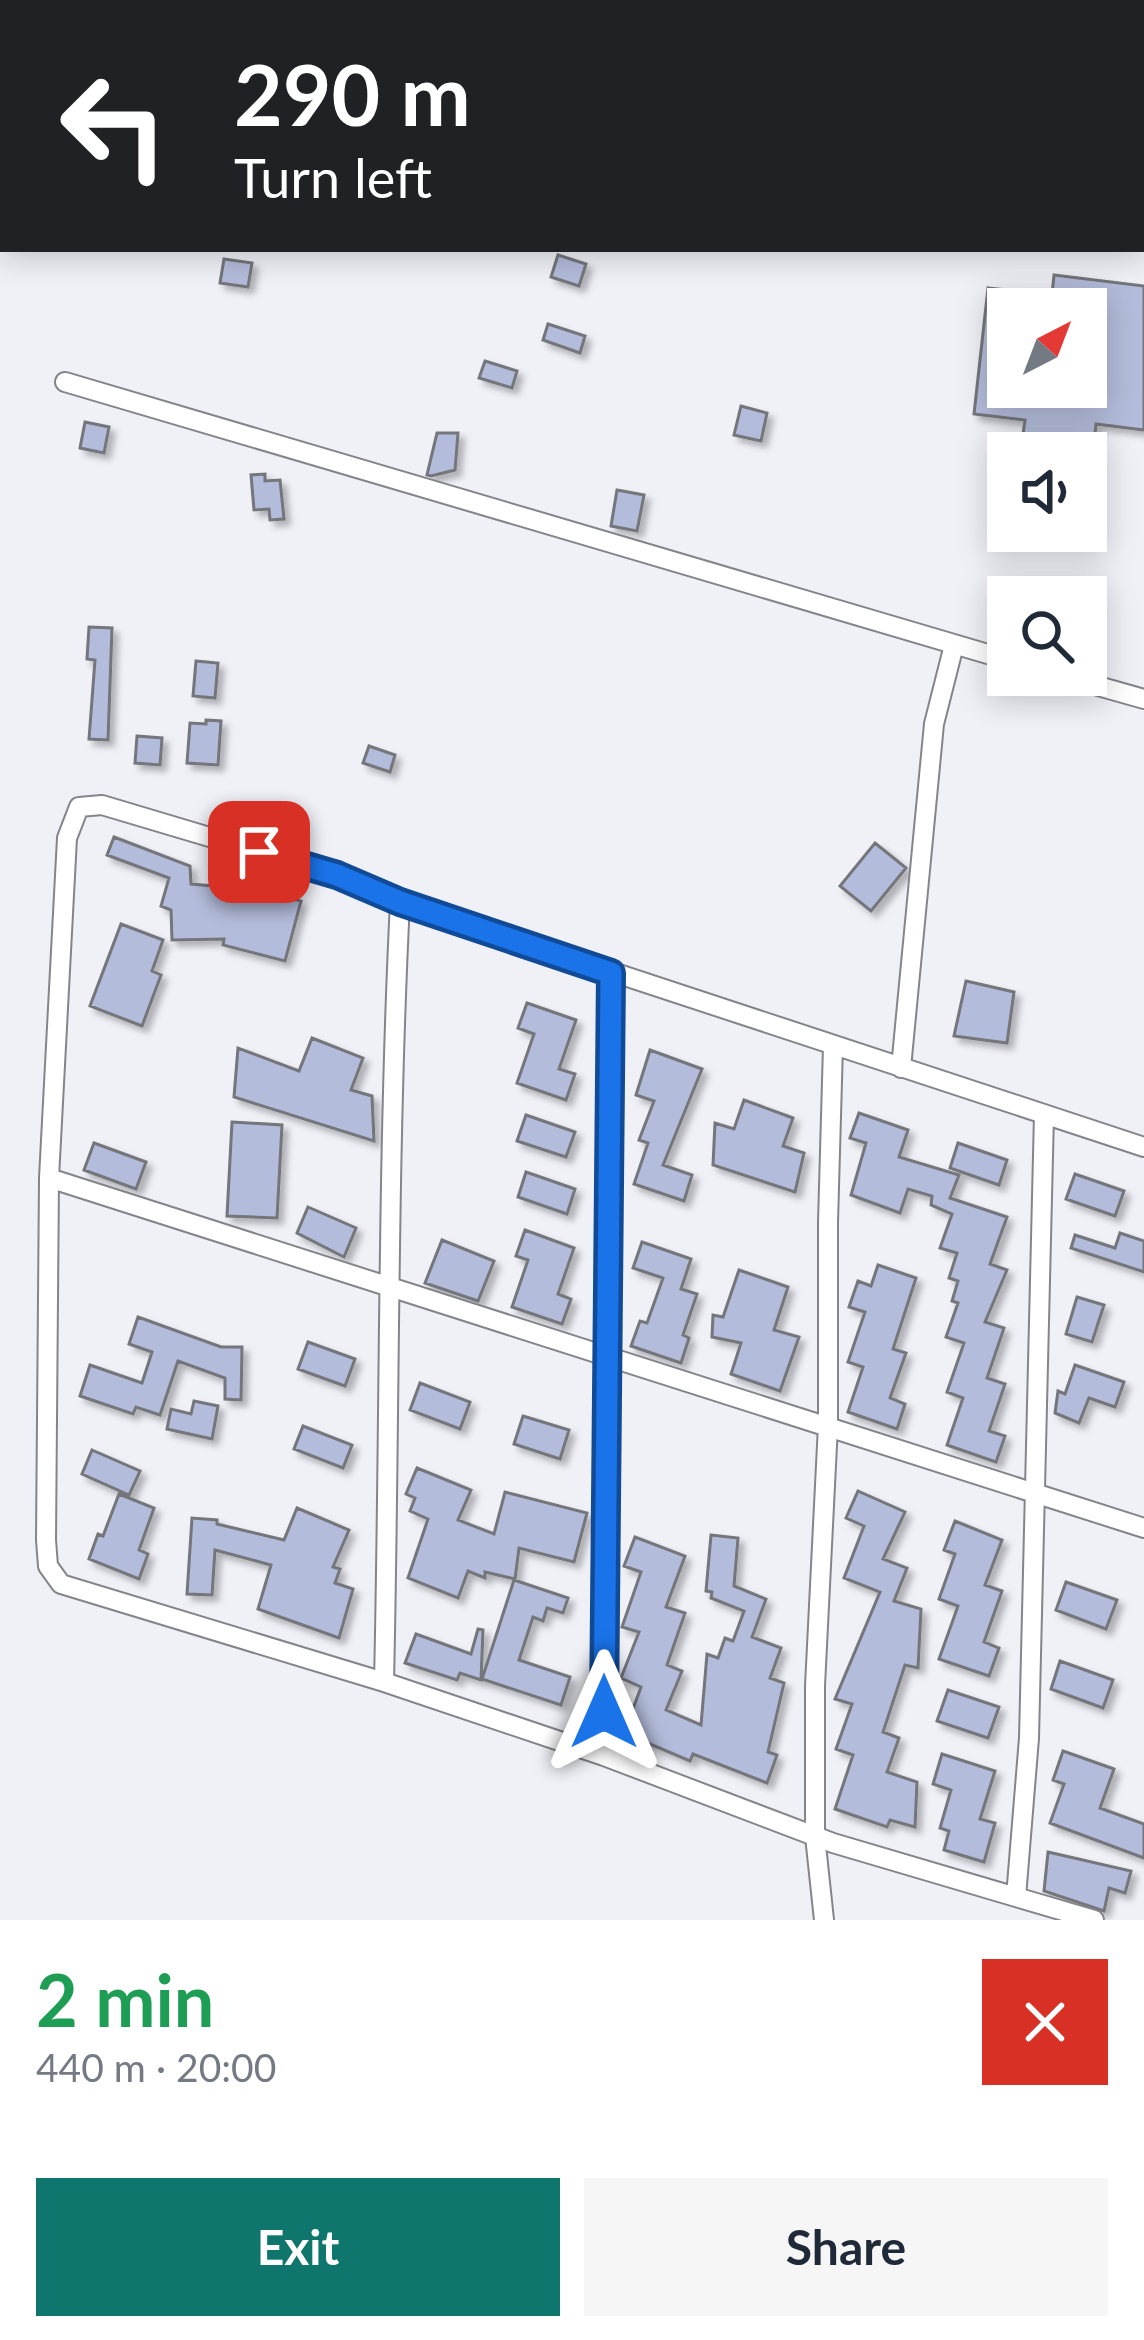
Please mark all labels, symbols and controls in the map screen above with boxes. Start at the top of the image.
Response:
text: 290 m [234,43,471,144]
icon: left [36,48,192,204]
text: Turn left [234,145,432,210]
north arrow [987,288,1107,408]
map controls [987,288,1107,696]
button: sound [987,432,1107,552]
button: search [987,576,1107,696]
pin [208,801,310,903]
icon: arrive [226,819,292,885]
position arrow [541,1649,667,1775]
text: 2 min [36,1956,214,2042]
button: close [982,1959,1108,2085]
text: 440 m · 20:00 [36,2044,276,2090]
button: Exit [36,2178,560,2316]
button: Share [584,2178,1108,2316]

